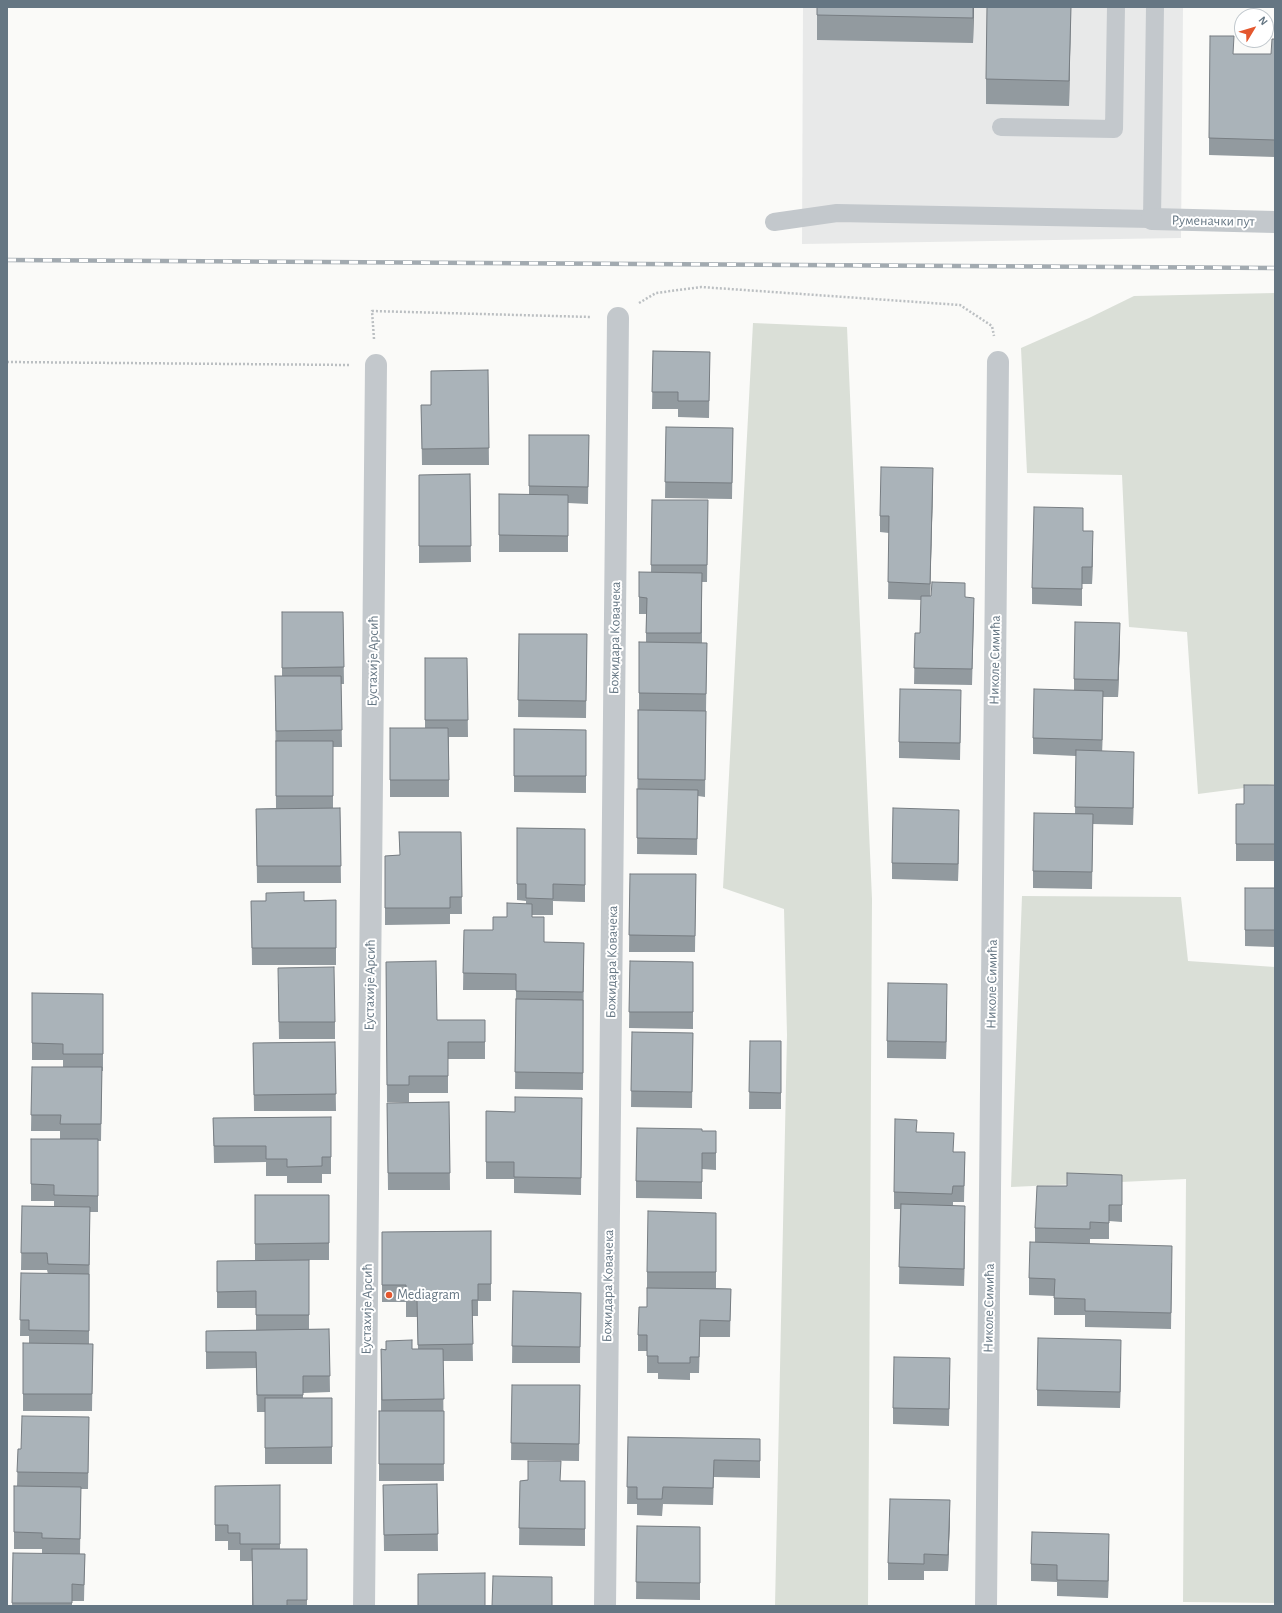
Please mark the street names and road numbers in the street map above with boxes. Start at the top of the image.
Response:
street label: Руменачки пут [1171,212,1255,230]
street label: Божидара Ковачека [606,581,624,695]
street label: Еустахије Арсић [364,615,382,707]
street label: Николе Симића [986,615,1004,705]
street label: Божидара Ковачека [603,905,621,1019]
street label: Еустахије Арсић [361,939,379,1031]
street label: Николе Симића [983,939,1001,1029]
street label: Божидара Ковачека [599,1229,617,1343]
street label: Еустахије Арсић [358,1263,376,1355]
street label: Николе Симића [980,1263,998,1353]

